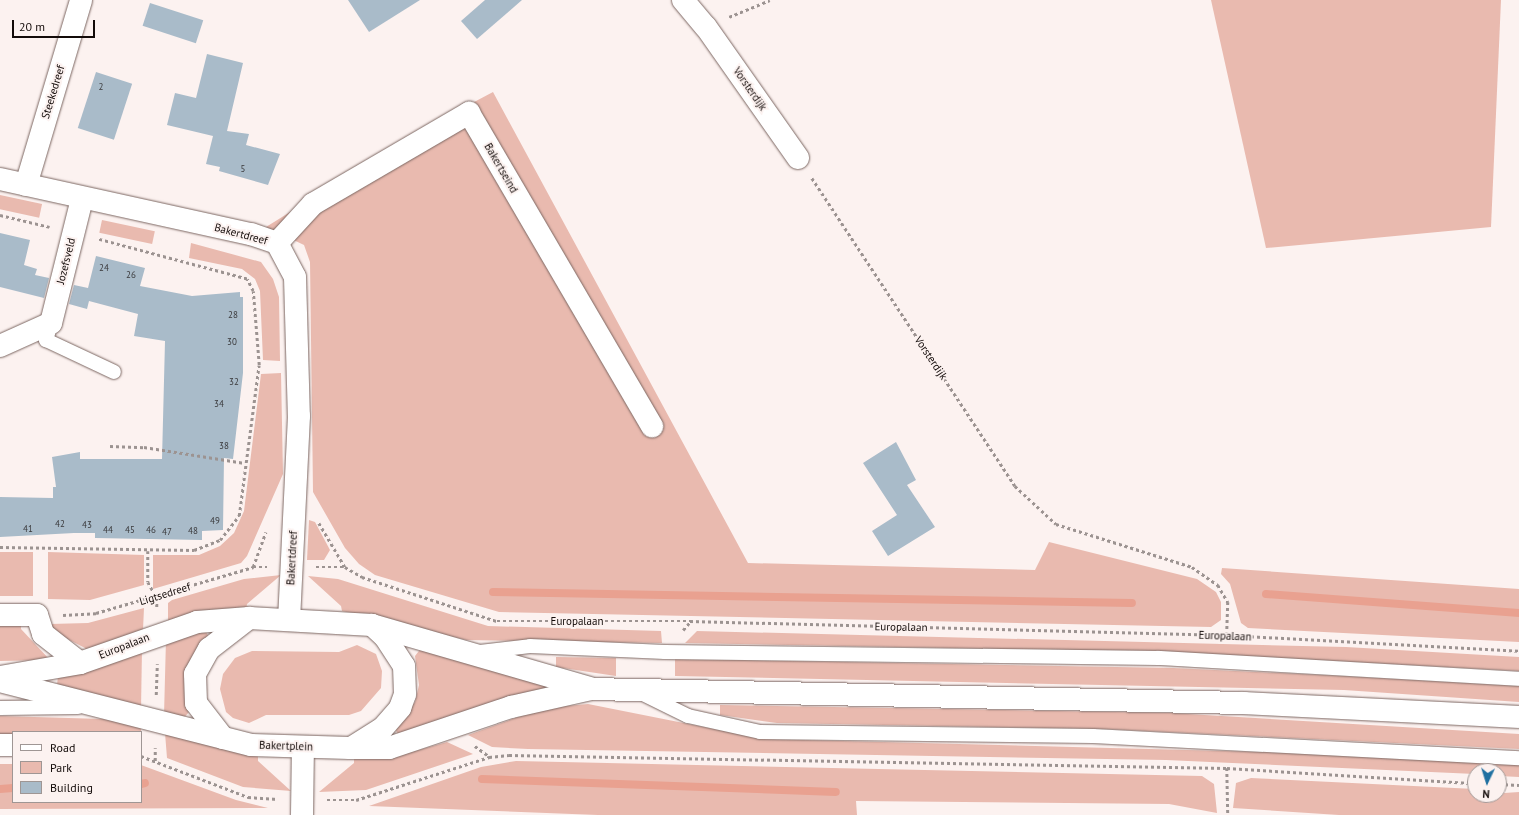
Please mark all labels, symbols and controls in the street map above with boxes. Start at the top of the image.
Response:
scale bar [14,12,97,38]
text: 20 m [19,19,45,34]
street label: Steekedreef [39,64,67,120]
street label: Vorsterdijk [730,65,770,113]
house number: 2 [99,82,103,92]
street label: Bakertseind [481,141,521,195]
house number: 5 [241,164,245,174]
street label: Bakertdreef [213,221,269,247]
street label: Jozefsveld [54,236,78,286]
house number: 24 [99,263,109,273]
house number: 26 [126,270,136,280]
house number: 28 [228,310,238,320]
street label: Vorsterdijk [912,334,950,382]
house number: 30 [227,337,237,347]
house number: 32 [229,377,239,387]
house number: 34 [214,399,224,409]
house number: 38 [219,441,229,451]
house number: 49 [210,516,220,526]
house number: 42 [55,519,65,529]
house number: 43 [82,520,92,530]
house number: 41 [23,524,33,534]
house number: 44 [103,525,113,535]
house number: 45 [125,525,135,535]
house number: 46 [146,525,156,535]
house number: 48 [188,526,198,536]
house number: 47 [162,527,172,537]
street label: Bakertdreef [284,530,300,586]
street label: Ligtsedreef [138,580,192,608]
street label: Europalaan [550,614,604,628]
street label: Europalaan [874,620,928,634]
street label: Europalaan [1198,628,1252,644]
street label: Europalaan [97,630,151,662]
legend [12,731,142,803]
street label: Bakertplein [259,738,313,754]
text: Road [50,740,75,755]
text: Park [50,760,72,775]
north arrow [1467,763,1507,803]
text: Building [50,780,93,795]
text: N [1482,787,1490,801]

